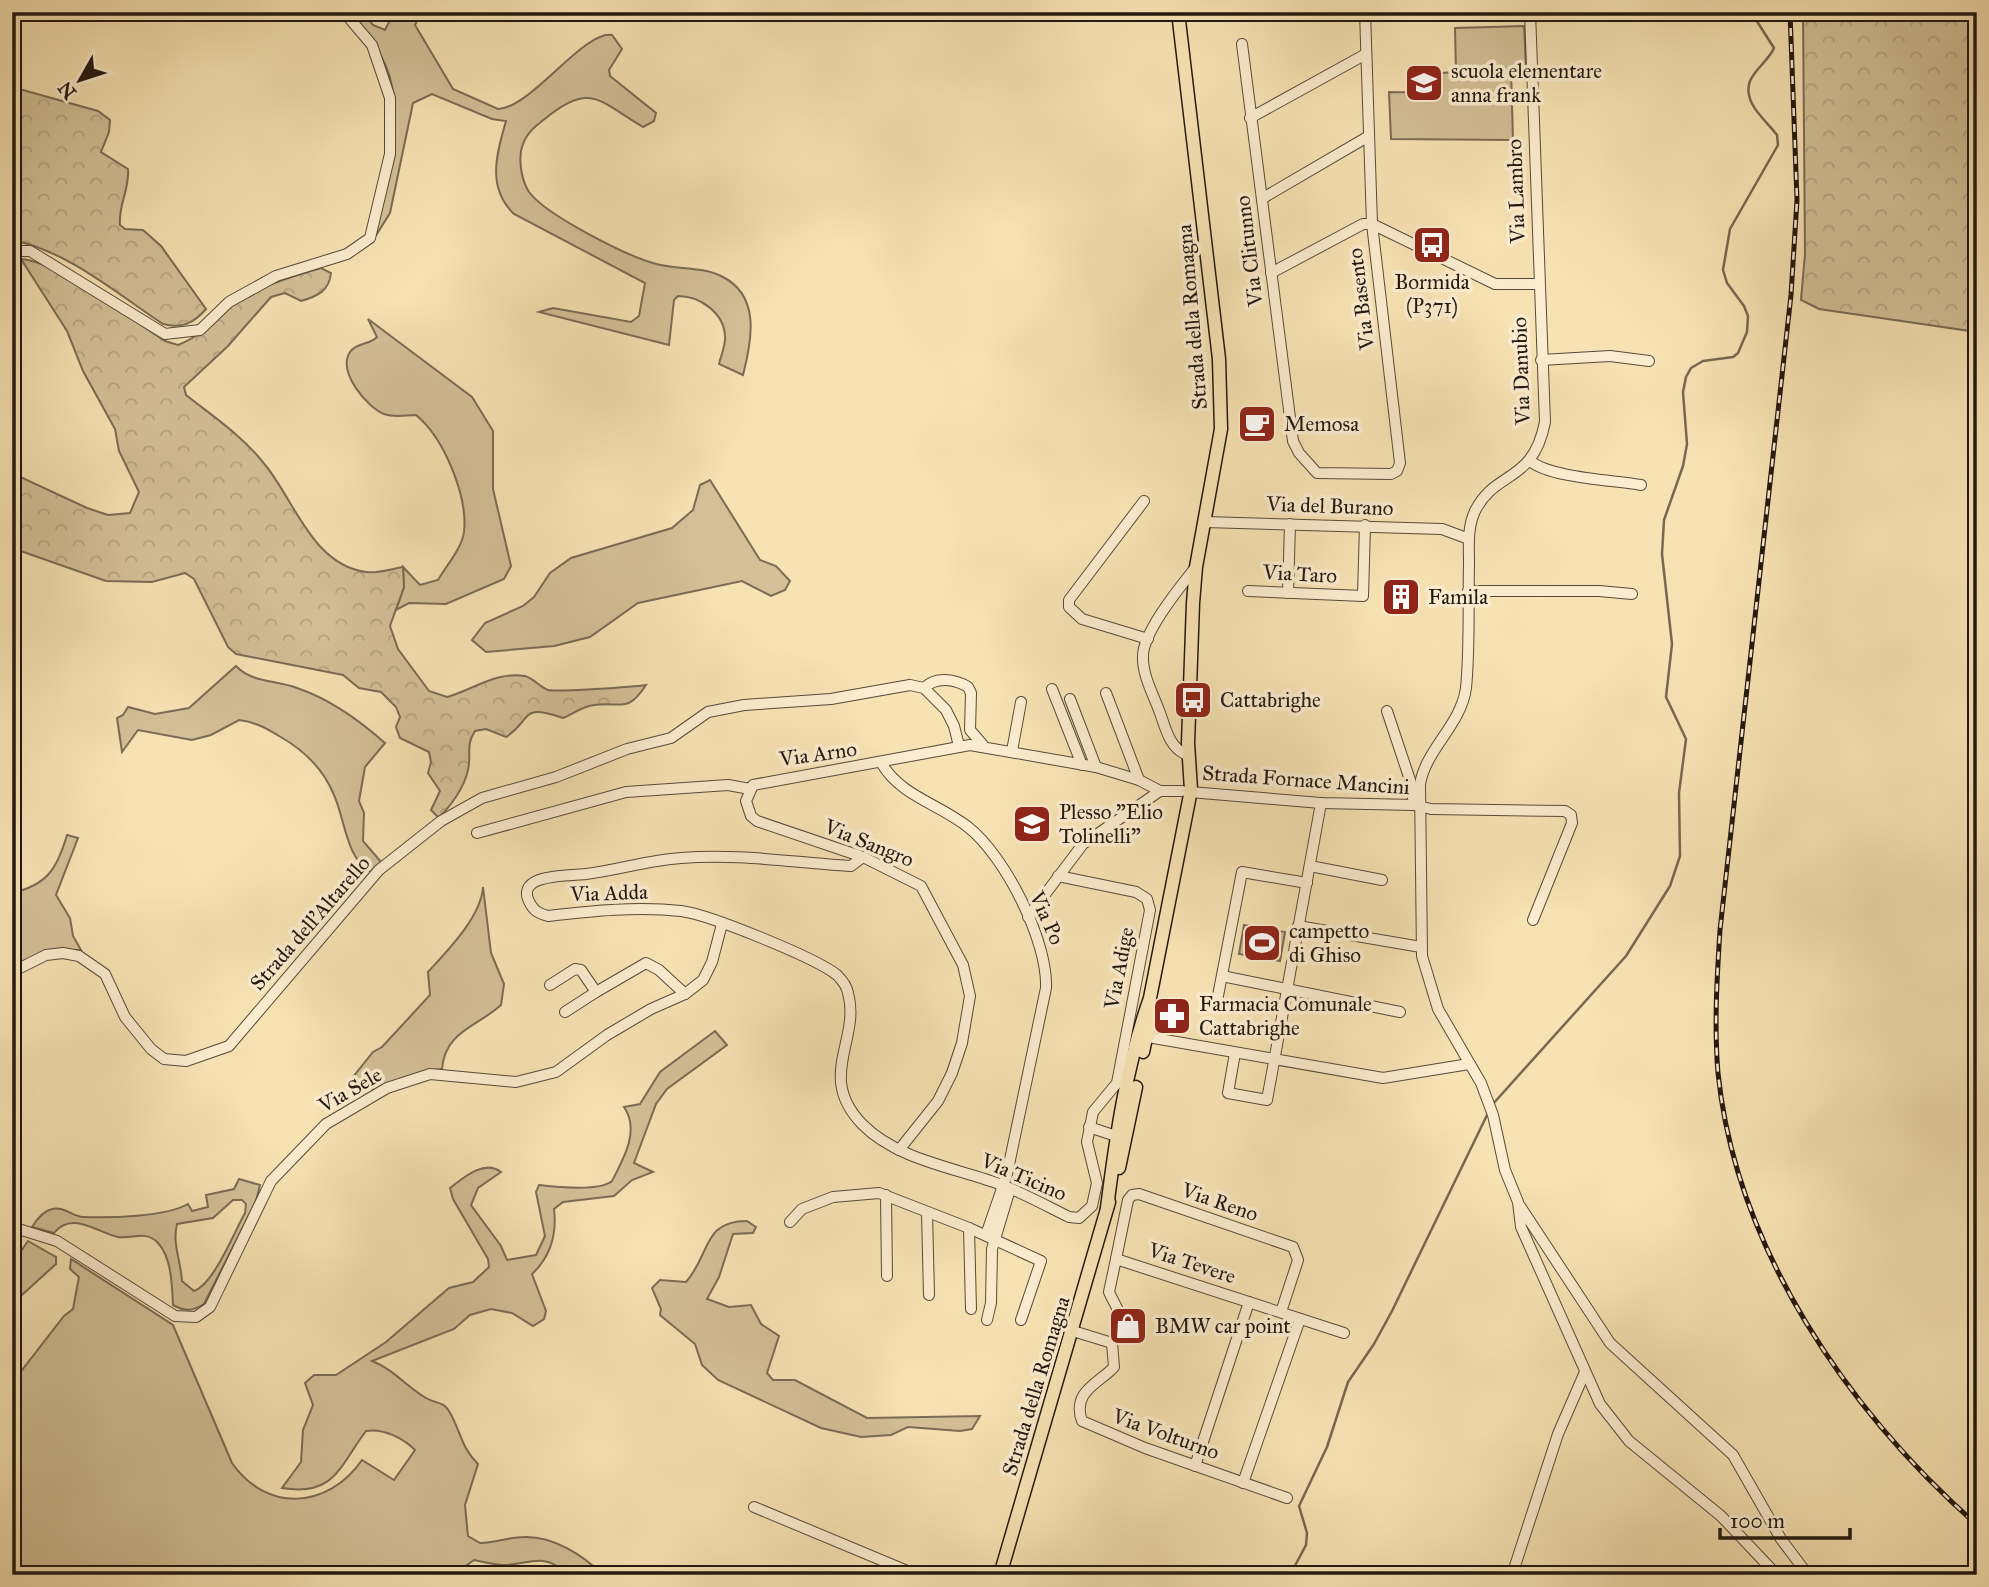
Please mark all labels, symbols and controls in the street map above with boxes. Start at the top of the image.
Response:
north arrow [46,46,116,116]
place label: scuola elementare anna frank [1451,58,1602,108]
school or university icon: scuola elementare anna frank [1403,62,1445,104]
text: N [53,77,81,104]
street label: Via Lambro [1501,138,1531,245]
street label: Via Clitunno [1229,194,1269,309]
street label: Strada della Romagna [1171,223,1213,411]
bus stop icon: Bormida (P371) [1411,224,1453,266]
street label: Via Basento [1342,246,1380,352]
place label: Bormida (P371) [1394,269,1470,319]
street label: Via Danubio [1506,316,1536,427]
cafe icon: Memosa [1236,403,1278,445]
place label: Memosa [1284,411,1359,437]
street label: Via del Burano [1265,491,1394,521]
street label: Via Taro [1261,559,1338,589]
building icon: Famila [1380,576,1422,618]
place label: Famila [1428,584,1488,610]
bus stop icon: Cattabrighe [1172,679,1214,721]
place label: Cattabrighe [1220,687,1321,713]
street label: Via Arno [777,736,859,772]
street label: Strada Fornace Mancini [1201,760,1411,800]
place label: Plesso "Elio Tolinelli" [1059,799,1163,849]
school or university icon: Plesso "Elio Tolinelli" [1011,803,1053,845]
street label: Via Sangro [819,813,918,873]
street label: Strada dell'Altarello [245,850,376,996]
street label: Via Adda [569,879,648,907]
street label: Via Po [1023,886,1070,949]
place label: campetto di Ghiso [1289,918,1370,968]
sports icon: campetto di Ghiso [1241,922,1283,964]
street label: Via Adige [1098,925,1140,1012]
place label: Farmacia Comunale Cattabrighe [1199,991,1372,1041]
pharmacy icon: Farmacia Comunale Cattabrighe [1151,995,1193,1037]
street label: Via Sele [313,1061,387,1119]
street label: Via Ticino [976,1147,1071,1207]
street label: Via Reno [1177,1176,1262,1227]
street label: Via Tevere [1144,1236,1239,1289]
street label: Strada della Romagna [996,1293,1076,1479]
shop icon: BMW car point [1107,1305,1149,1347]
place label: BMW car point [1155,1313,1291,1339]
street label: Via Volturno [1108,1402,1223,1465]
scale bar [1720,1496,1849,1540]
text: 100 m [1730,1508,1785,1534]

